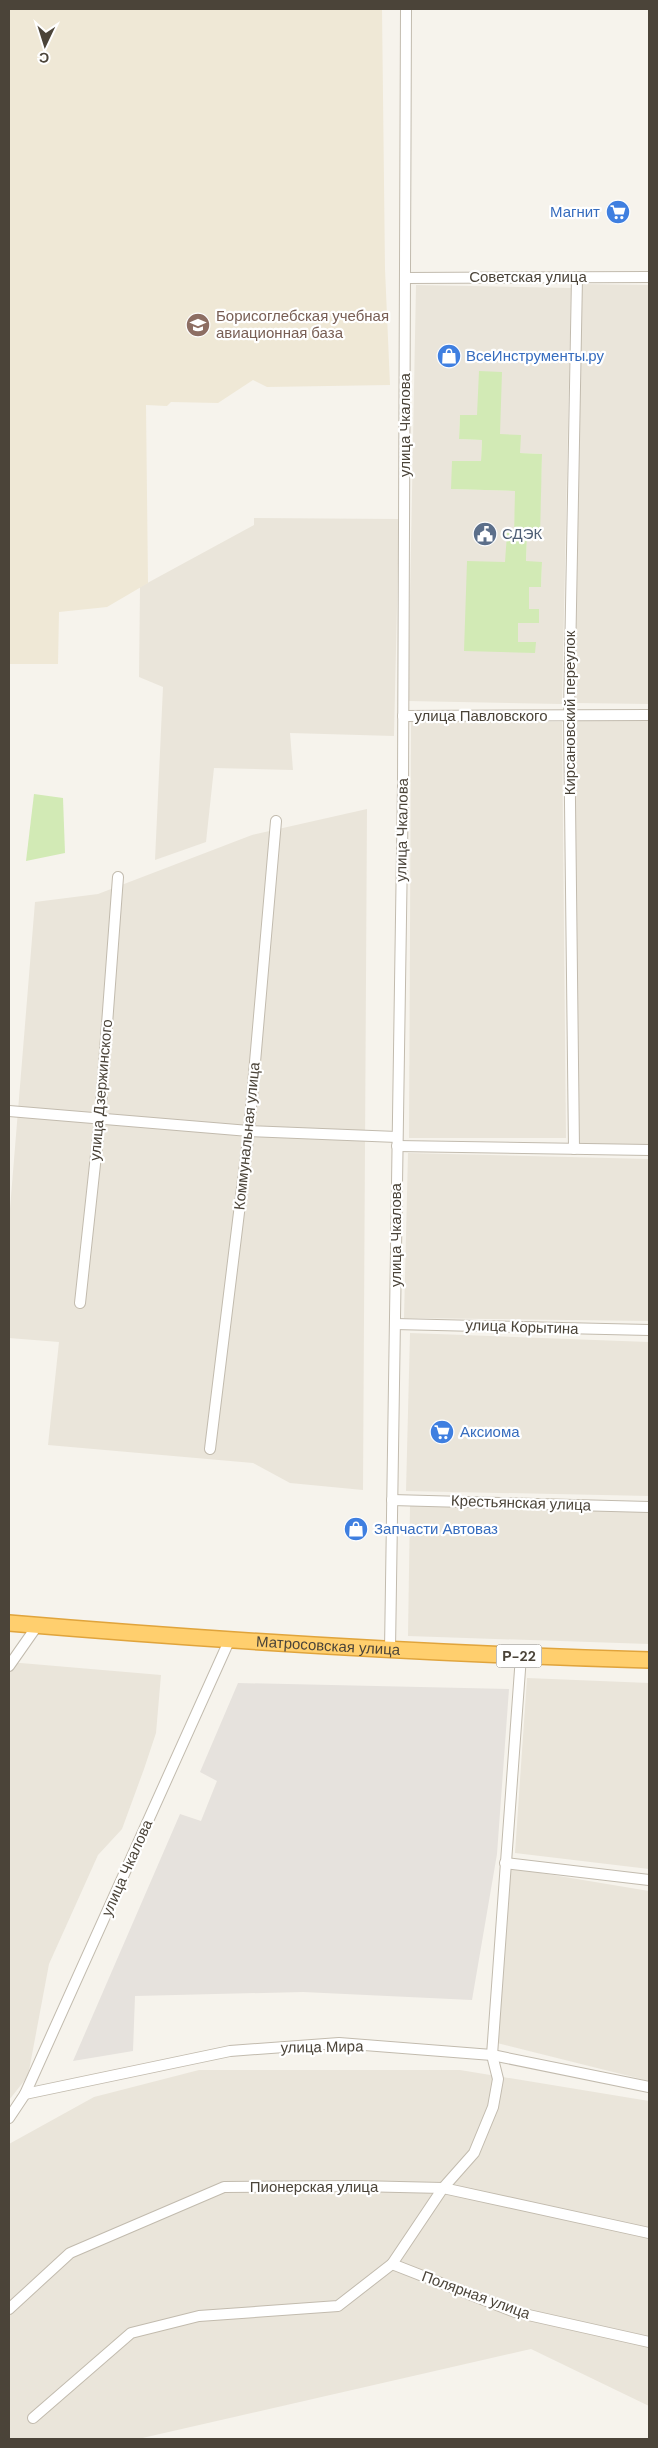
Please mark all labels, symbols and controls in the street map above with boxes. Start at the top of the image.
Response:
north arrow [20,20,70,70]
text: С [38,49,50,67]
supermarket icon: Магнит [605,199,631,225]
place label: Магнит [550,202,600,222]
street label: Советская улица [469,267,587,287]
place label: Борисоглебская учебная авиационная база [216,306,389,343]
school or university icon: Борисоглебская учебная авиационная база [185,312,211,338]
shop icon: ВсеИнструменты.ру [436,343,462,369]
place label: ВсеИнструменты.ру [466,346,605,366]
street label: улица Чкалова [395,372,415,477]
public building icon: СДЭК [472,521,498,547]
place label: СДЭК [502,524,542,544]
street label: Кирсановский переулок [560,630,580,795]
street label: улица Павловского [414,706,548,726]
street label: улица Чкалова [391,777,413,882]
street label: улица Дзержинского [85,1018,117,1162]
street label: Коммунальная улица [229,1060,265,1211]
street label: улица Чкалова [386,1182,406,1287]
street label: улица Корытина [465,1315,580,1339]
supermarket icon: Аксиома [429,1419,455,1445]
place label: Аксиома [460,1422,520,1442]
street label: Крестьянская улица [451,1491,592,1515]
shop icon: Запчасти Автоваз [343,1516,369,1542]
place label: Запчасти Автоваз [374,1519,498,1539]
street label: Матросовская улица [256,1632,401,1660]
road number: Р-22 [496,1644,542,1668]
street label: улица Чкалова [97,1816,158,1920]
street label: улица Мира [280,2036,364,2058]
street label: Пионерская улица [250,2177,379,2197]
street label: Полярная улица [419,2266,534,2324]

